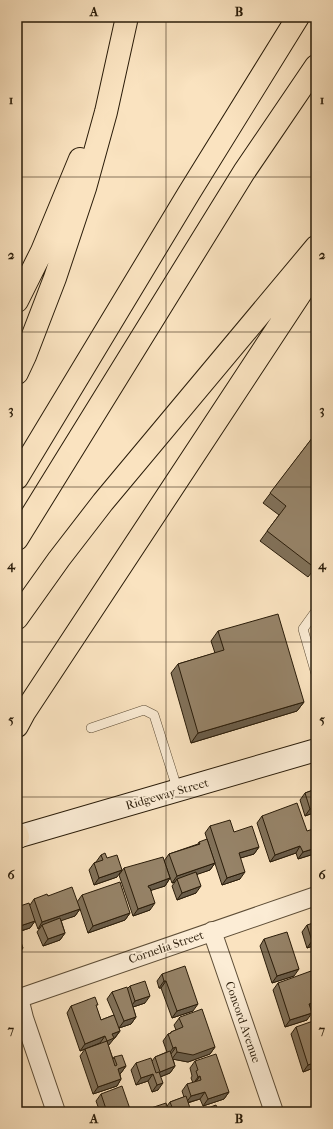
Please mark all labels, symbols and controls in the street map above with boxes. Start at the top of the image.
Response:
text: A [89,4,99,19]
text: B [235,4,244,19]
text: 1 [9,92,14,107]
text: 1 [320,92,325,107]
text: 2 [8,247,15,262]
text: 2 [319,247,326,262]
text: 3 [8,402,14,418]
text: 3 [319,402,325,418]
text: 4 [6,557,16,573]
text: 4 [317,557,327,573]
text: 5 [8,712,14,727]
text: 5 [319,712,325,727]
street label: Ridgeway Street [124,775,211,813]
text: 6 [7,867,15,882]
text: 6 [318,867,326,882]
street label: Cornelia Street [127,927,206,966]
street label: Concord Avenue [223,979,263,1065]
text: 7 [7,1022,15,1037]
text: 7 [318,1022,326,1037]
text: A [89,1111,99,1126]
text: B [235,1111,244,1126]

